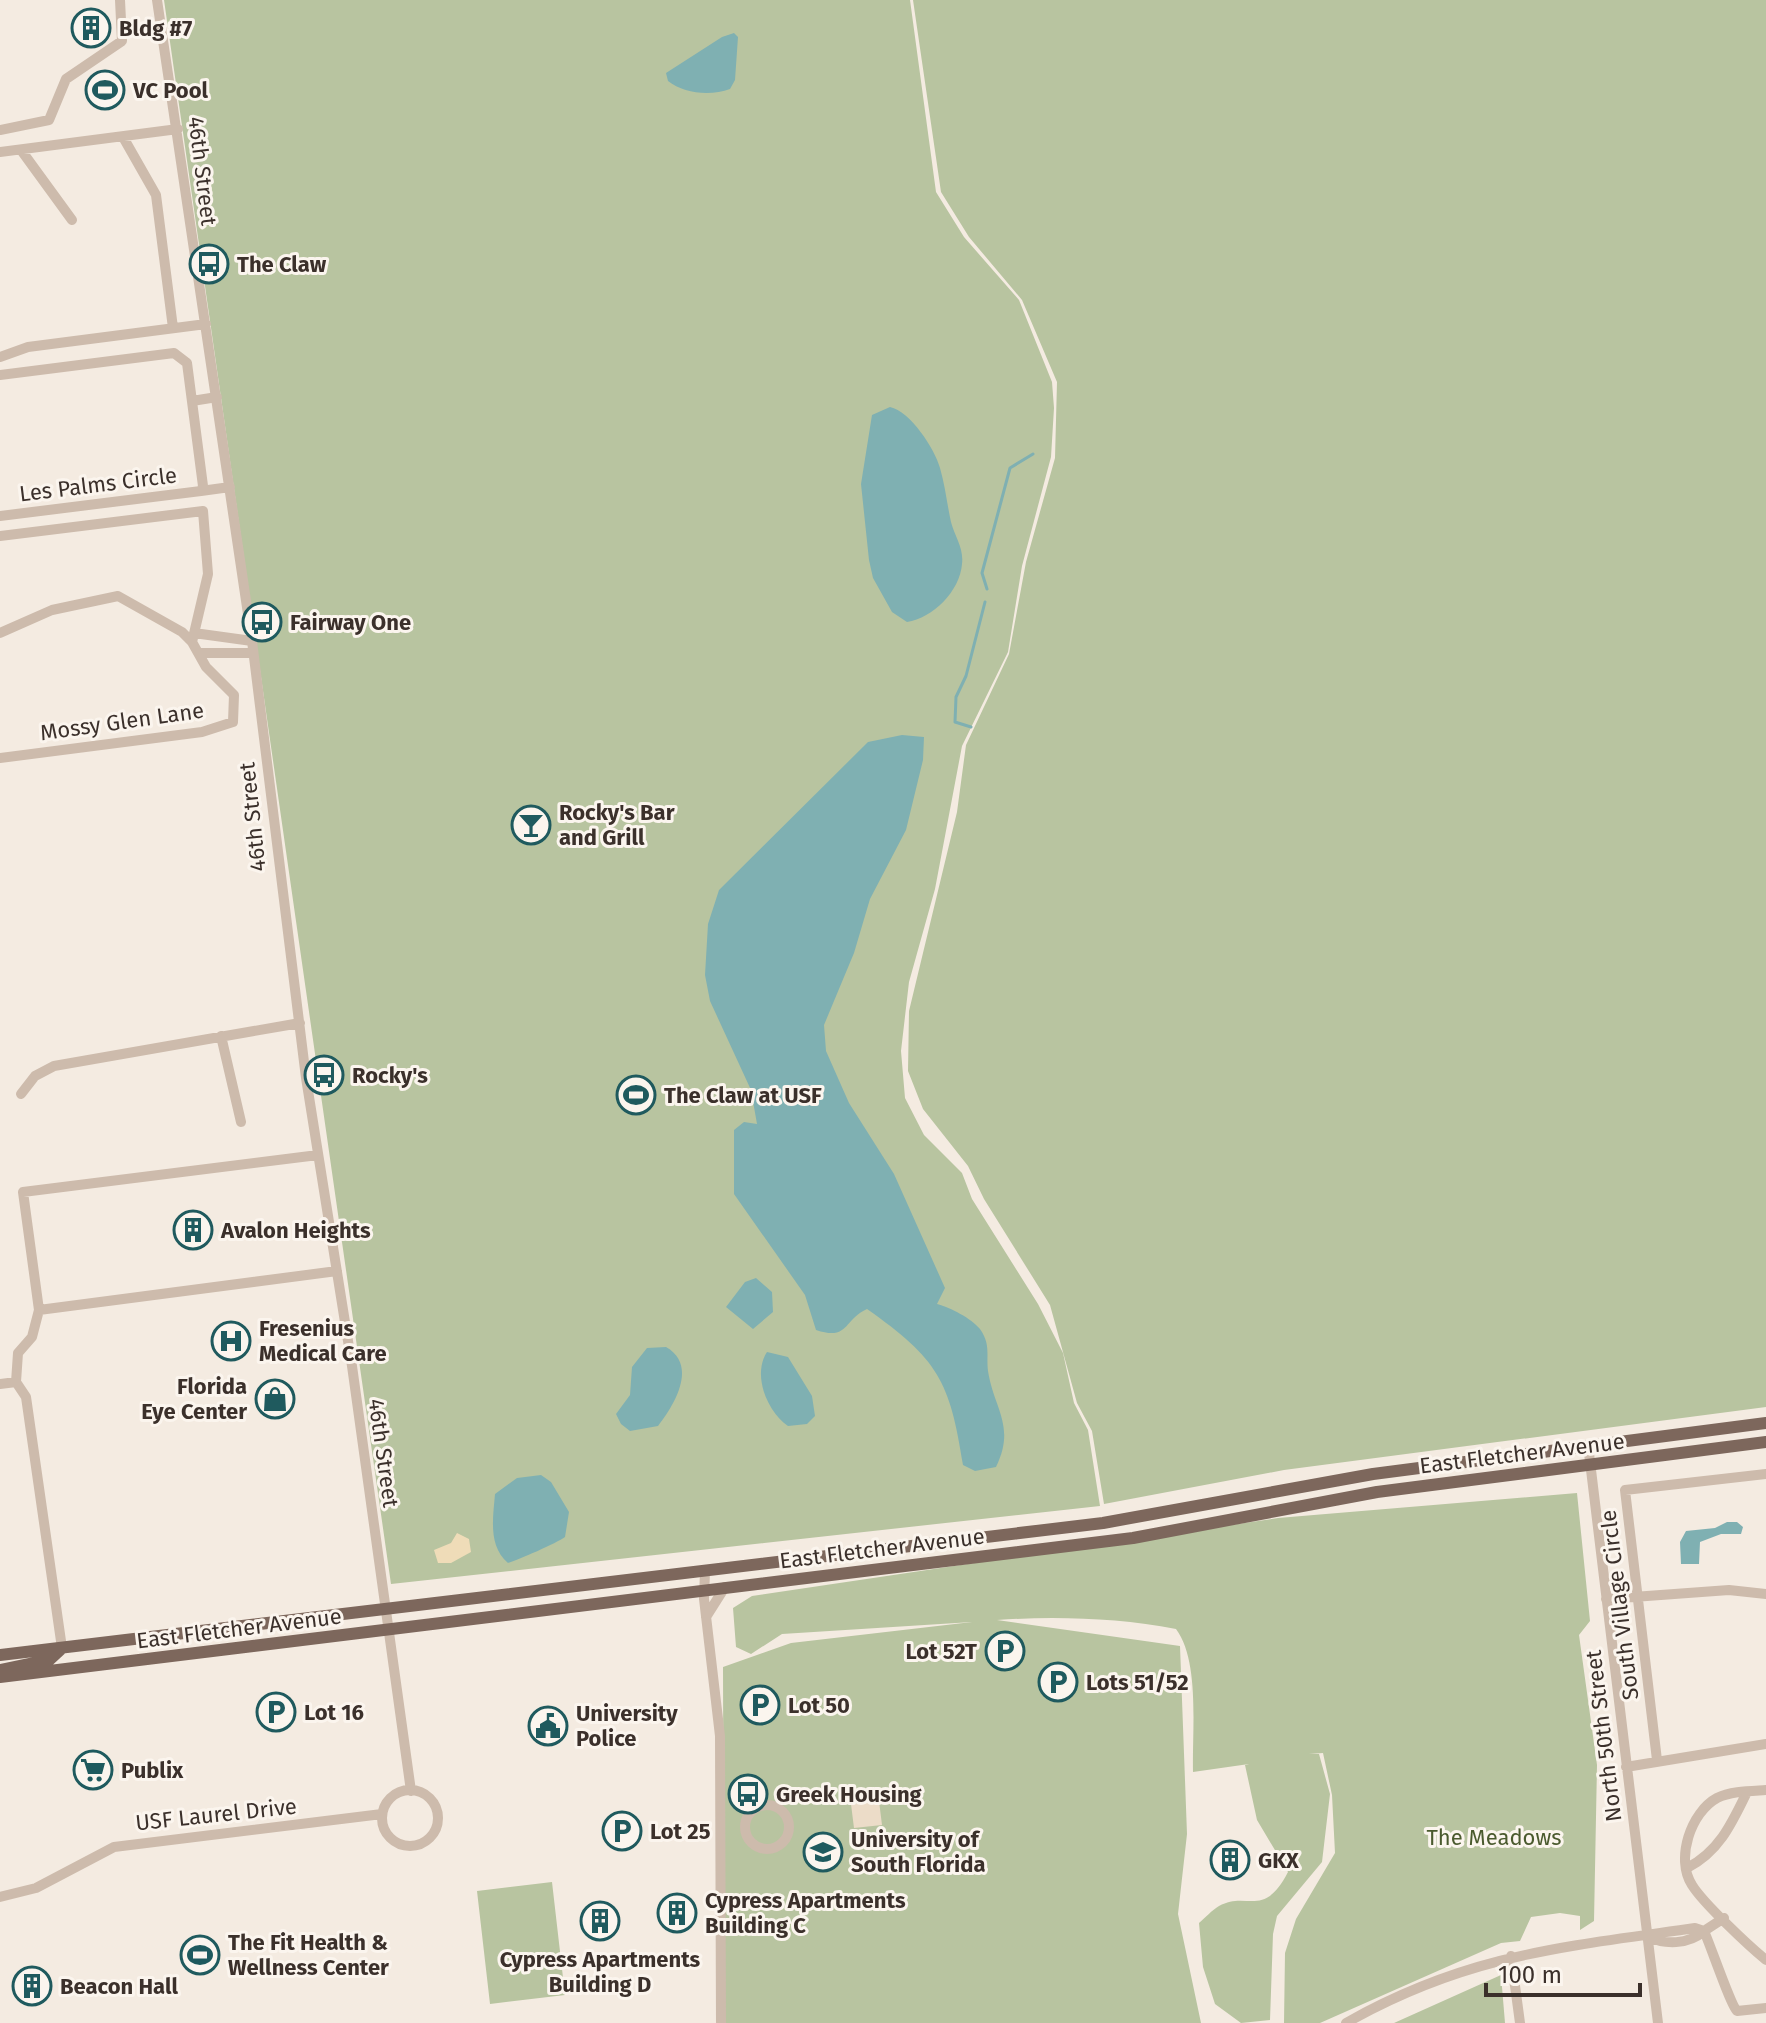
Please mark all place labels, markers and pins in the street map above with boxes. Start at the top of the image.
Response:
building icon: Bldg #7 [70,7,112,49]
place label: Bldg #7 [119,15,192,42]
sports icon: VC Pool [84,69,126,111]
place label: VC Pool [132,77,209,104]
bus stop icon: The Claw [188,243,230,285]
place label: The Claw [237,251,327,278]
bus stop icon: Fairway One [241,601,283,643]
place label: Fairway One [290,609,411,636]
place label: Rocky's Bar and Grill [559,799,675,851]
bar icon: Rocky's Bar and Grill [510,804,552,846]
bus stop icon: Rocky's [303,1054,345,1096]
place label: Rocky's [352,1062,428,1089]
sports icon: The Claw at USF [615,1074,657,1116]
place label: The Claw at USF [664,1082,822,1109]
building icon: Avalon Heights [172,1209,214,1251]
place label: Avalon Heights [220,1217,371,1244]
place label: Fresenius Medical Care [259,1315,387,1367]
hospital icon: Fresenius Medical Care [210,1320,252,1362]
place label: Florida Eye Center [141,1373,247,1425]
shop icon: Florida Eye Center [254,1378,296,1420]
parking icon: Lot 52T [984,1630,1026,1672]
place label: Lot 52T [905,1638,977,1665]
parking icon: Lots 51/52 [1037,1661,1079,1703]
place label: Lots 51/52 [1086,1669,1189,1696]
parking icon: Lot 50 [739,1684,781,1726]
parking icon: Lot 16 [255,1691,297,1733]
place label: Lot 50 [788,1692,850,1719]
place label: Lot 16 [304,1699,364,1726]
place label: University Police [576,1700,678,1752]
public building icon: University Police [527,1705,569,1747]
supermarket icon: Publix [72,1749,114,1791]
place label: Publix [121,1757,184,1784]
bus stop icon: Greek Housing [727,1773,769,1815]
place label: Greek Housing [776,1781,923,1808]
parking icon: Lot 25 [601,1810,643,1852]
place label: Lot 25 [650,1818,711,1845]
place label: University of South Florida [851,1826,985,1878]
school or university icon: University of South Florida [802,1831,844,1873]
building icon: GKX [1209,1839,1251,1881]
place label: GKX [1258,1847,1299,1874]
place label: Cypress Apartments Building C [705,1887,906,1939]
building icon: Cypress Apartments Building C [656,1892,698,1934]
building icon: Cypress Apartments Building D [579,1900,621,1942]
place label: The Fit Health & Wellness Center [228,1929,389,1981]
sports icon: The Fit Health & Wellness Center [179,1934,221,1976]
place label: Cypress Apartments Building D [500,1946,701,1998]
building icon: Beacon Hall [11,1965,53,2007]
place label: Beacon Hall [60,1973,178,2000]

